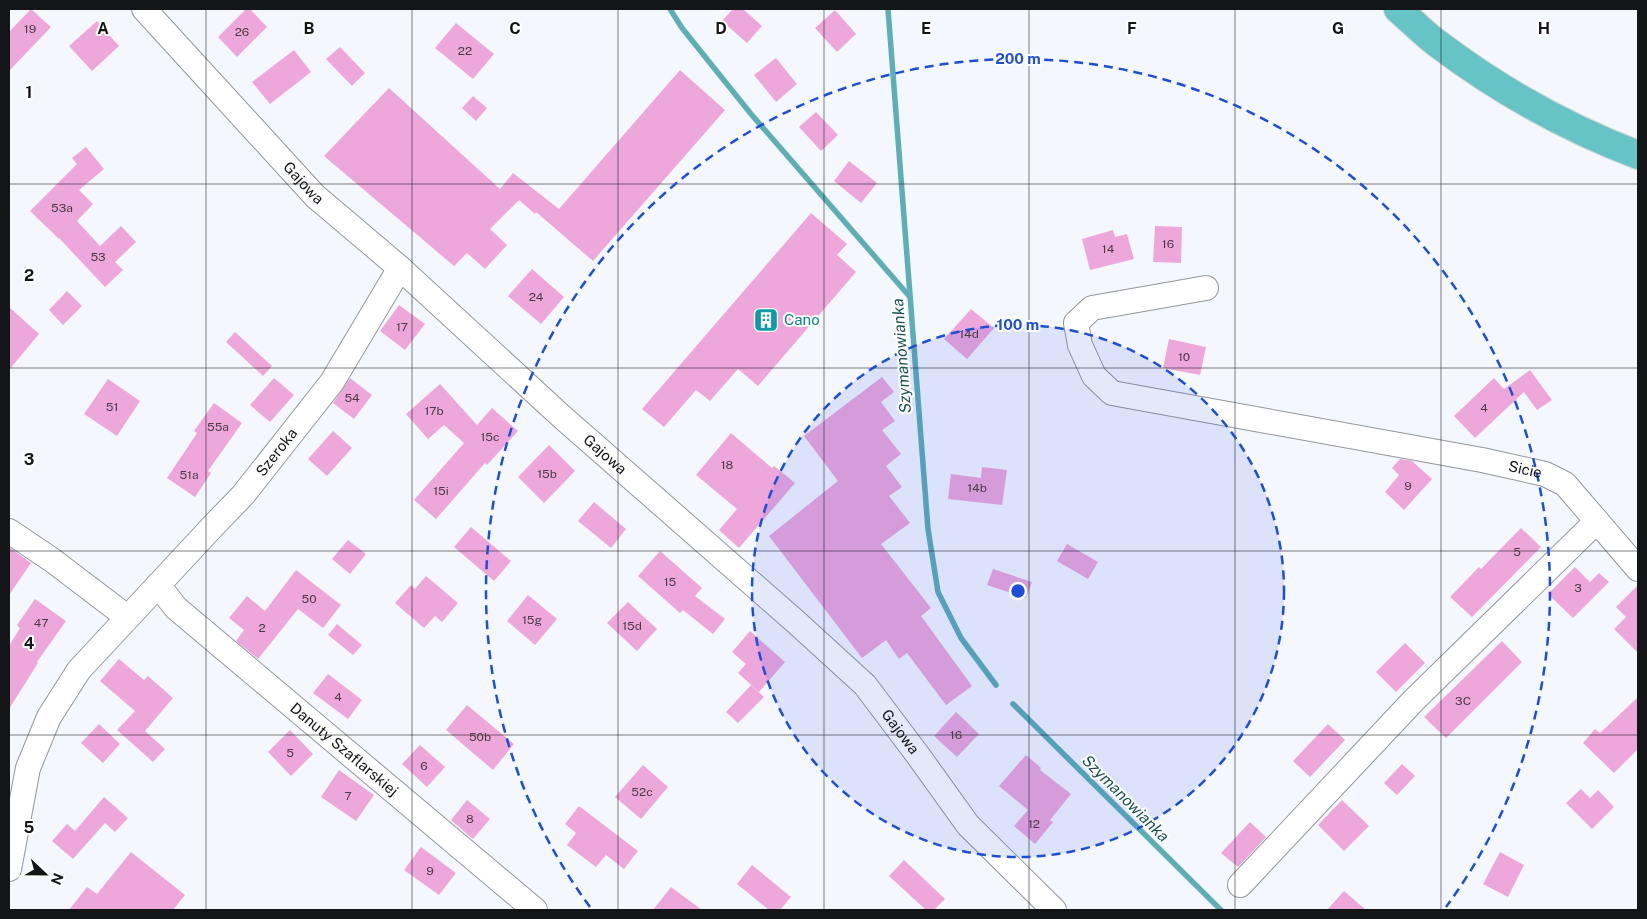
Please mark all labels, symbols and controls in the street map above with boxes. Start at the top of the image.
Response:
text: A [97,19,109,38]
text: B [304,19,315,38]
text: C [509,19,521,38]
text: D [715,19,727,38]
text: E [921,19,931,38]
text: F [1127,19,1137,38]
text: G [1332,19,1344,38]
text: H [1538,19,1550,38]
house number: 19 [24,22,36,36]
house number: 26 [235,25,249,39]
house number: 22 [458,44,472,58]
text: 200 m [995,50,1041,67]
text: 1 [26,83,32,102]
street label: Gajowa [280,158,327,207]
house number: 53a [51,201,73,215]
house number: 16 [1162,237,1174,251]
house number: 14 [1102,242,1115,256]
house number: 53 [90,250,106,264]
text: 2 [24,266,34,285]
house number: 24 [529,290,544,304]
water label: Szymanowianka [888,298,915,414]
building icon: Cano [753,307,779,333]
place label: Cano [784,311,820,328]
text: 100 m [997,316,1039,333]
house number: 17 [396,320,408,334]
house number: 14d [959,327,979,341]
house number: 10 [1178,350,1190,364]
house number: 54 [344,391,360,405]
house number: 51 [106,400,118,414]
house number: 4 [1480,401,1488,415]
house number: 17b [424,404,444,418]
house number: 55a [207,420,229,434]
street label: Szeroka [252,424,300,479]
house number: 15c [480,430,500,444]
street label: Gajowa [580,431,630,478]
text: 3 [24,450,34,469]
street label: Sicie [1507,457,1544,481]
house number: 18 [721,458,734,472]
house number: 15b [537,467,557,481]
house number: 51a [179,468,199,482]
house number: 9 [1404,479,1412,493]
house number: 14b [967,481,987,495]
house number: 15i [433,484,449,498]
house number: 5 [1513,545,1521,559]
house number: 15 [664,575,677,589]
house number: 3 [1574,581,1582,595]
centre of rings [1009,582,1027,600]
house number: 50 [301,592,317,606]
house number: 15g [522,613,542,627]
house number: 47 [34,616,48,630]
house number: 15d [622,619,642,633]
house number: 2 [258,621,266,635]
text: 4 [24,634,35,653]
house number: 4 [334,690,342,704]
house number: 3C [1455,694,1471,708]
street label: Danuty Szaflarskiej [287,699,402,799]
street label: Gajowa [878,706,923,757]
house number: 16 [950,728,962,742]
house number: 50b [469,730,491,744]
house number: 5 [286,746,294,760]
water label: Szymanowianka [1078,751,1173,846]
house number: 6 [420,759,428,773]
house number: 52c [631,785,653,799]
house number: 7 [344,789,352,803]
house number: 8 [466,812,474,826]
house number: 12 [1028,817,1040,831]
text: 5 [24,818,35,837]
north arrow [20,849,70,899]
house number: 9 [426,864,434,878]
text: N [48,871,67,887]

